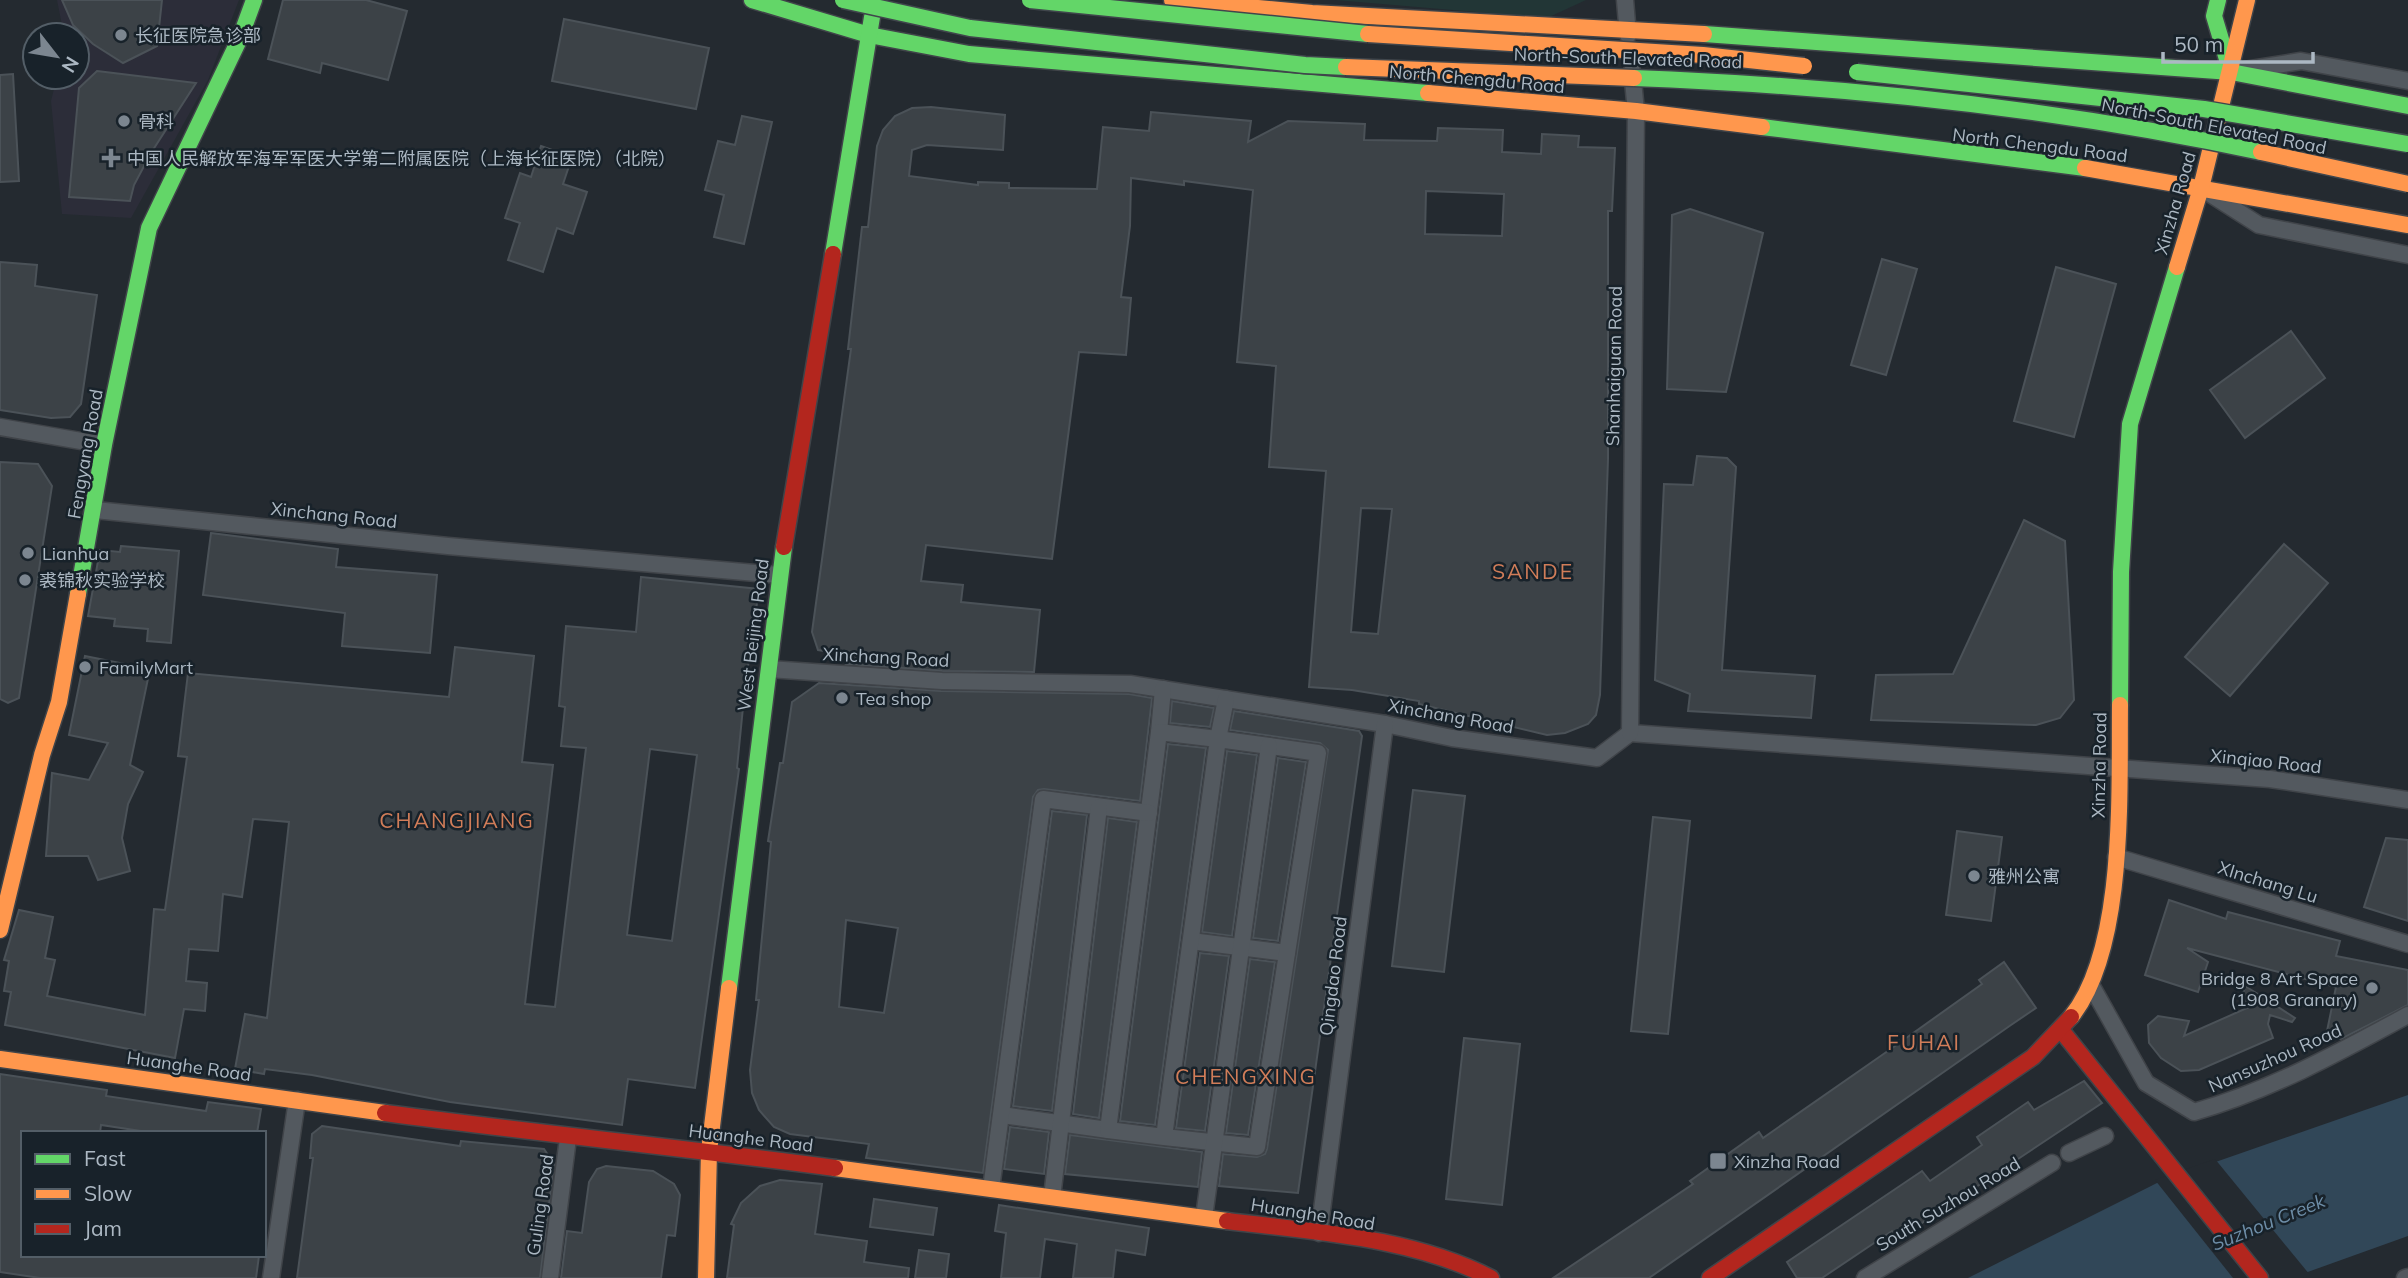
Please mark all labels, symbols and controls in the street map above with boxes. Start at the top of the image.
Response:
north arrow [21,21,91,91]
scale bar [2163,21,2314,65]
place label: 长征医院急诊部 [135,24,261,47]
marker: 长征医院急诊部 [113,27,129,43]
text: 50 m [2174,31,2223,57]
street label: North-South Elevated Road [1513,43,1743,73]
text: N [57,52,85,77]
street label: North Chengdu Road [1388,60,1566,98]
street label: North-South Elevated Road [2100,93,2328,159]
place label: 骨科 [138,110,174,133]
marker: 骨科 [116,113,132,129]
street label: North Chengdu Road [1951,123,2129,167]
place label: 中国人民解放军海军军医大学第二附属医院（上海长征医院）（北院） [127,147,676,170]
marker: 中国人民解放军海军军医大学第二附属医院（上海长征医院）（北院） [101,148,121,168]
street label: Xinzha Road [2149,149,2201,257]
street label: Shanhaiguan Road [1601,286,1627,446]
street label: Fengyang Road [62,387,108,521]
street label: Xinchang Road [270,497,398,533]
place label: Lianhua [42,542,109,565]
marker: Lianhua [20,545,36,561]
street label: West Beijing Road [732,557,774,713]
district label: SANDE [1492,558,1574,584]
place label: 裘锦秋实验学校 [39,569,165,592]
marker: 裘锦秋实验学校 [17,572,33,588]
street label: Xinchang Road [822,642,950,672]
place label: FamilyMart [99,656,193,679]
marker: FamilyMart [77,659,93,675]
place label: Tea shop [856,687,931,710]
marker: Tea shop [834,690,850,706]
street label: Xinchang Road [1386,694,1516,738]
street label: Xinzha Road [2087,712,2111,818]
street label: Xinqiao Road [2209,744,2323,778]
district label: CHANGJIANG [379,807,535,833]
street label: XInchang Lu [2215,856,2321,908]
place label: 雅州公寓 [1988,865,2060,888]
marker: 雅州公寓 [1966,868,1982,884]
street label: Qingdao Road [1314,915,1352,1037]
place label: Bridge 8 Art Space (1908 Granary) [2201,967,2358,1011]
marker: Bridge 8 Art Space (1908 Granary) [2364,980,2380,996]
street label: Nansuzhou Road [2205,1018,2345,1098]
district label: FUHAI [1887,1029,1961,1055]
street label: Huanghe Road [125,1046,253,1086]
district label: CHENGXING [1175,1063,1317,1089]
street label: Huanghe Road [687,1119,815,1157]
legend [21,1131,266,1257]
text: Fast [84,1145,126,1171]
place label: Xinzha Road [1734,1150,1840,1173]
marker: Xinzha Road [1708,1151,1728,1171]
street label: South Suzhou Road [1872,1152,2024,1256]
street label: Guling Road [521,1153,559,1257]
text: Slow [84,1180,132,1206]
water label: Suzhou Creek [2208,1188,2330,1256]
street label: Huanghe Road [1249,1193,1377,1235]
text: Jam [84,1215,122,1241]

